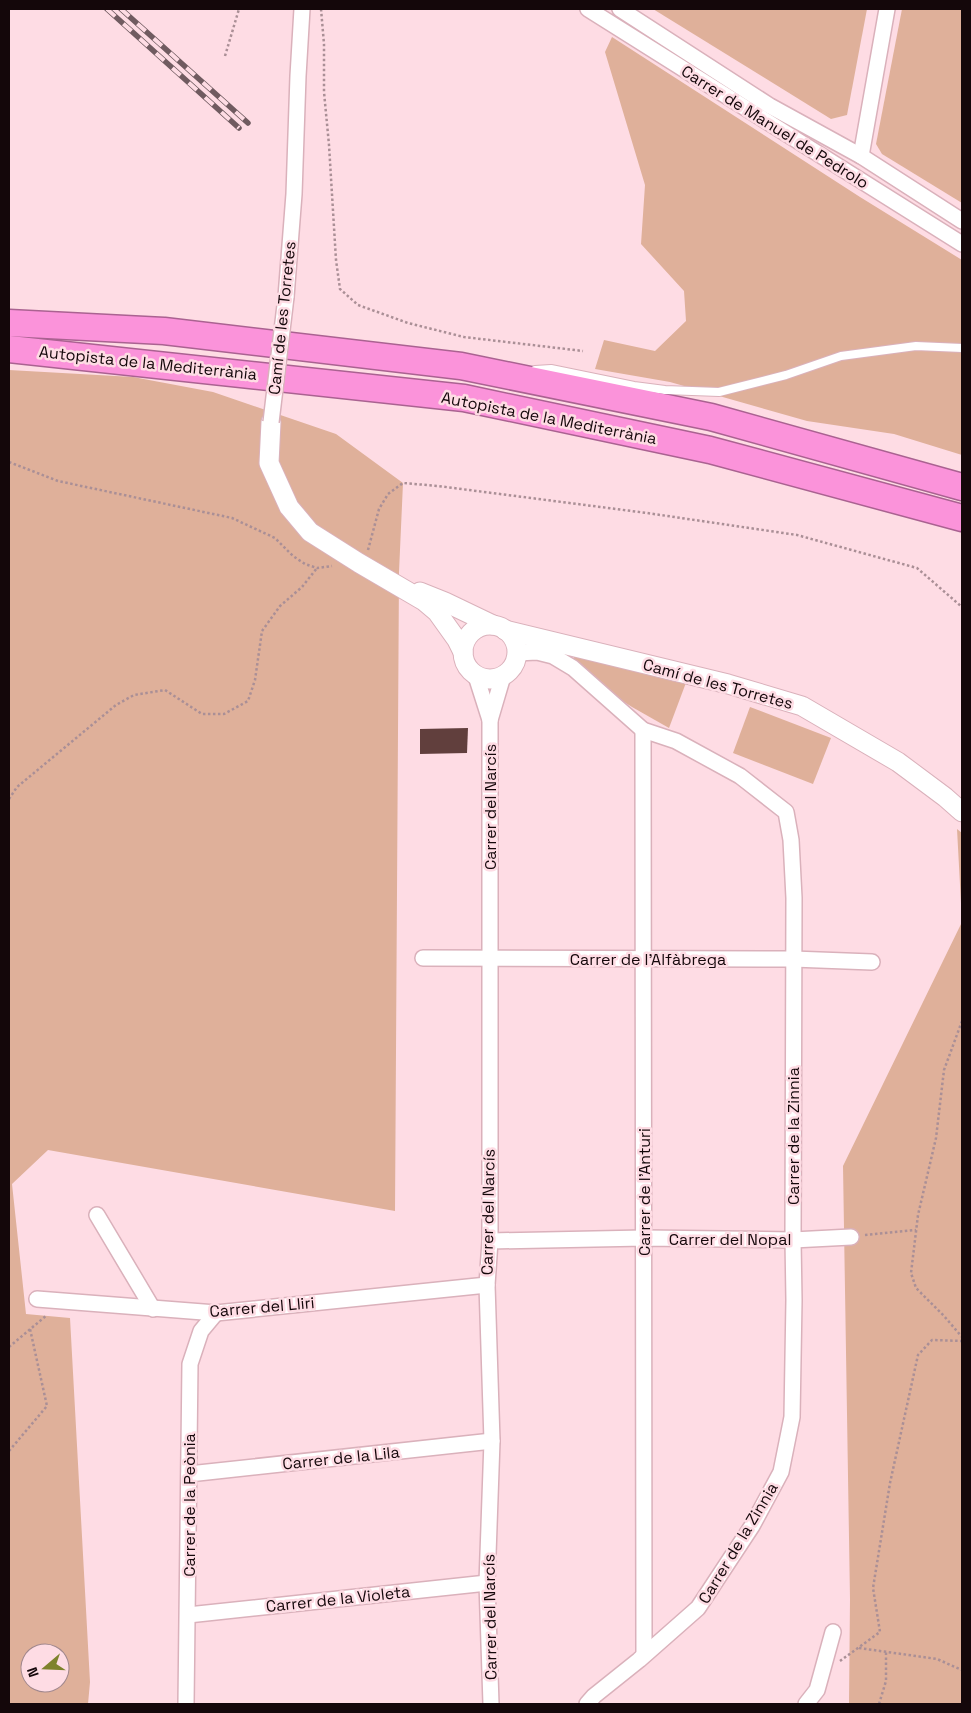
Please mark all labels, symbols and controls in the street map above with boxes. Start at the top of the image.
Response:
street label: Carrer de Manuel de Pedrolo [677,61,873,193]
street label: Camí de les Torretes [263,240,301,396]
street label: Autopista de la Mediterrània [38,341,258,385]
street label: Autopista de la Mediterrània [439,387,659,449]
street label: Camí de les Torretes [641,654,795,714]
street label: Carrer del Narcís [480,744,501,870]
street label: Carrer de l'Alfàbrega [570,949,726,970]
street label: Carrer de la Zinnia [783,1067,804,1205]
street label: Carrer de l'Anturi [634,1128,655,1256]
street label: Carrer del Narcís [476,1149,500,1275]
street label: Carrer del Nopal [669,1229,791,1250]
street label: Carrer del Lliri [209,1292,315,1322]
street label: Carrer de la Peònia [179,1433,200,1577]
street label: Carrer de la Lila [281,1441,401,1475]
street label: Carrer de la Zinnia [693,1479,783,1607]
street label: Carrer del Narcís [478,1554,502,1680]
street label: Carrer de la Violeta [265,1581,411,1617]
north arrow [20,1643,70,1693]
text: N [23,1665,43,1680]

